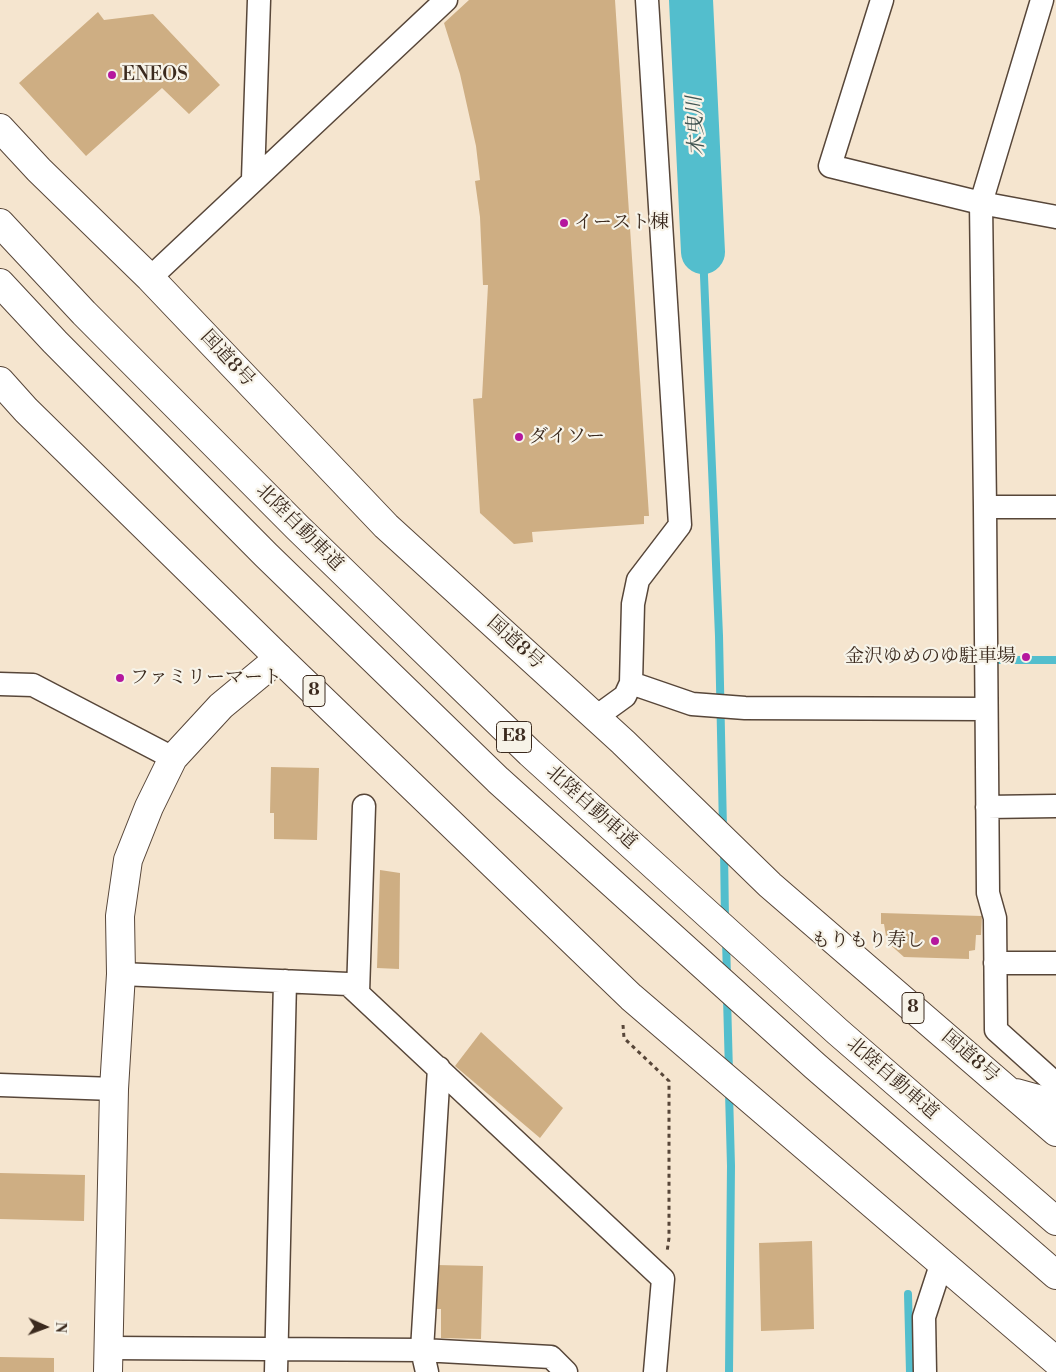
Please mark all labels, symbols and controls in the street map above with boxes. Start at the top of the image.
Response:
place label: ENEOS [122,64,188,86]
marker: ENEOS [106,69,118,81]
water label: 木曳川 [683,95,711,157]
place label: イースト棟 [574,212,669,234]
marker: イースト棟 [558,217,570,229]
street label: 国道8号 [195,326,259,392]
place label: ダイソー [529,426,605,448]
marker: ダイソー [513,431,525,443]
street label: 北陸自動車道 [251,480,347,576]
street label: 国道8号 [482,612,548,674]
place label: 金沢ゆめのゆ駐車場 [845,646,1016,668]
marker: 金沢ゆめのゆ駐車場 [1020,651,1032,663]
place label: ファミリーマート [130,667,282,689]
marker: ファミリーマート [114,672,126,684]
road number: 8 [303,676,325,706]
road number: E8 [496,722,532,752]
street label: 北陸自動車道 [541,761,641,855]
place label: もりもり寿し [811,930,925,952]
marker: もりもり寿し [929,935,941,947]
road number: 8 [902,992,924,1024]
street label: 国道8号 [937,1026,1003,1088]
street label: 北陸自動車道 [842,1033,942,1125]
north arrow [20,1302,70,1352]
text: N [51,1322,69,1333]

